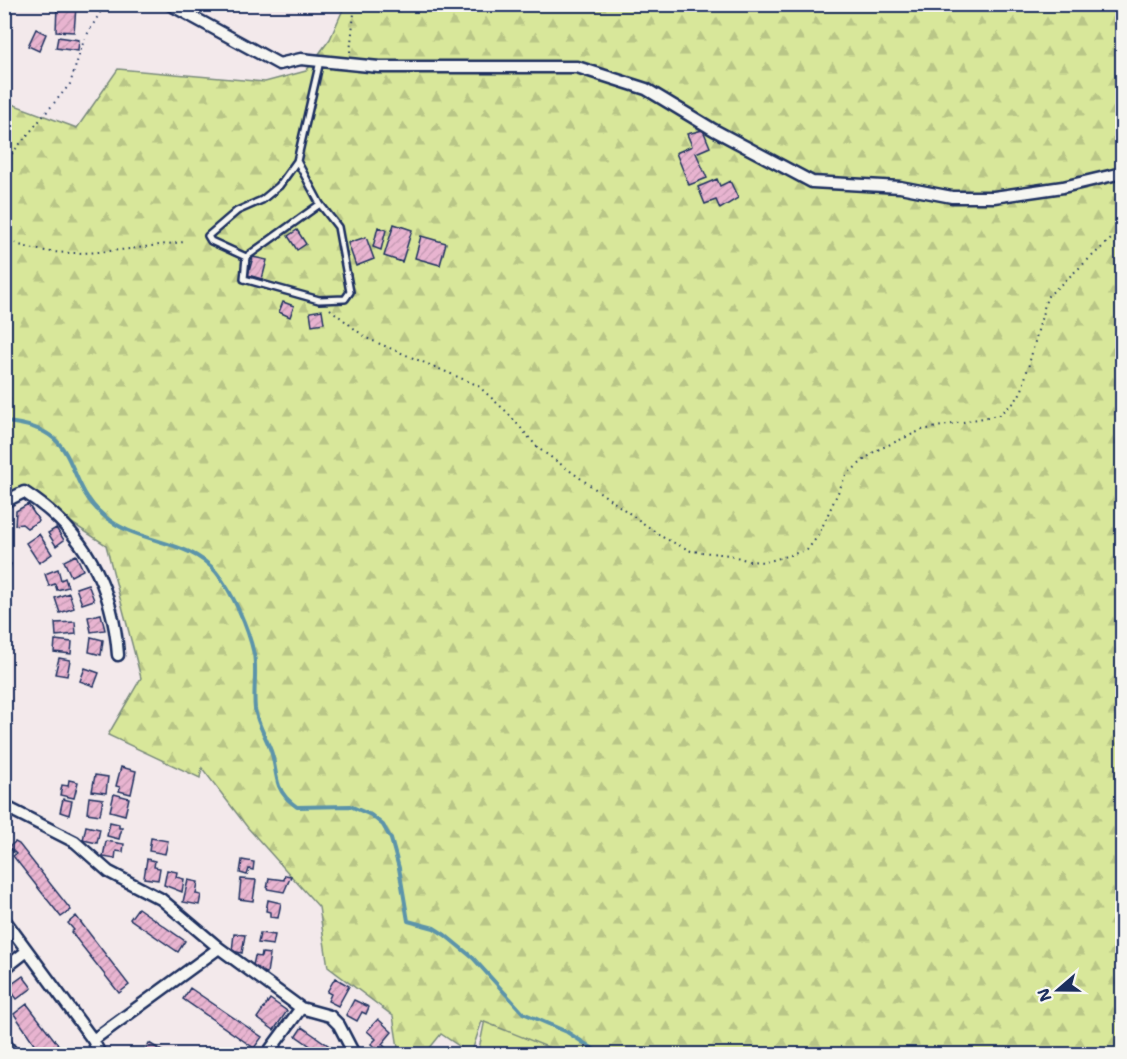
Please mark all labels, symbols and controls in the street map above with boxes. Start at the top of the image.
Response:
north arrow [1028,960,1088,1020]
text: N [1032,985,1056,1005]

